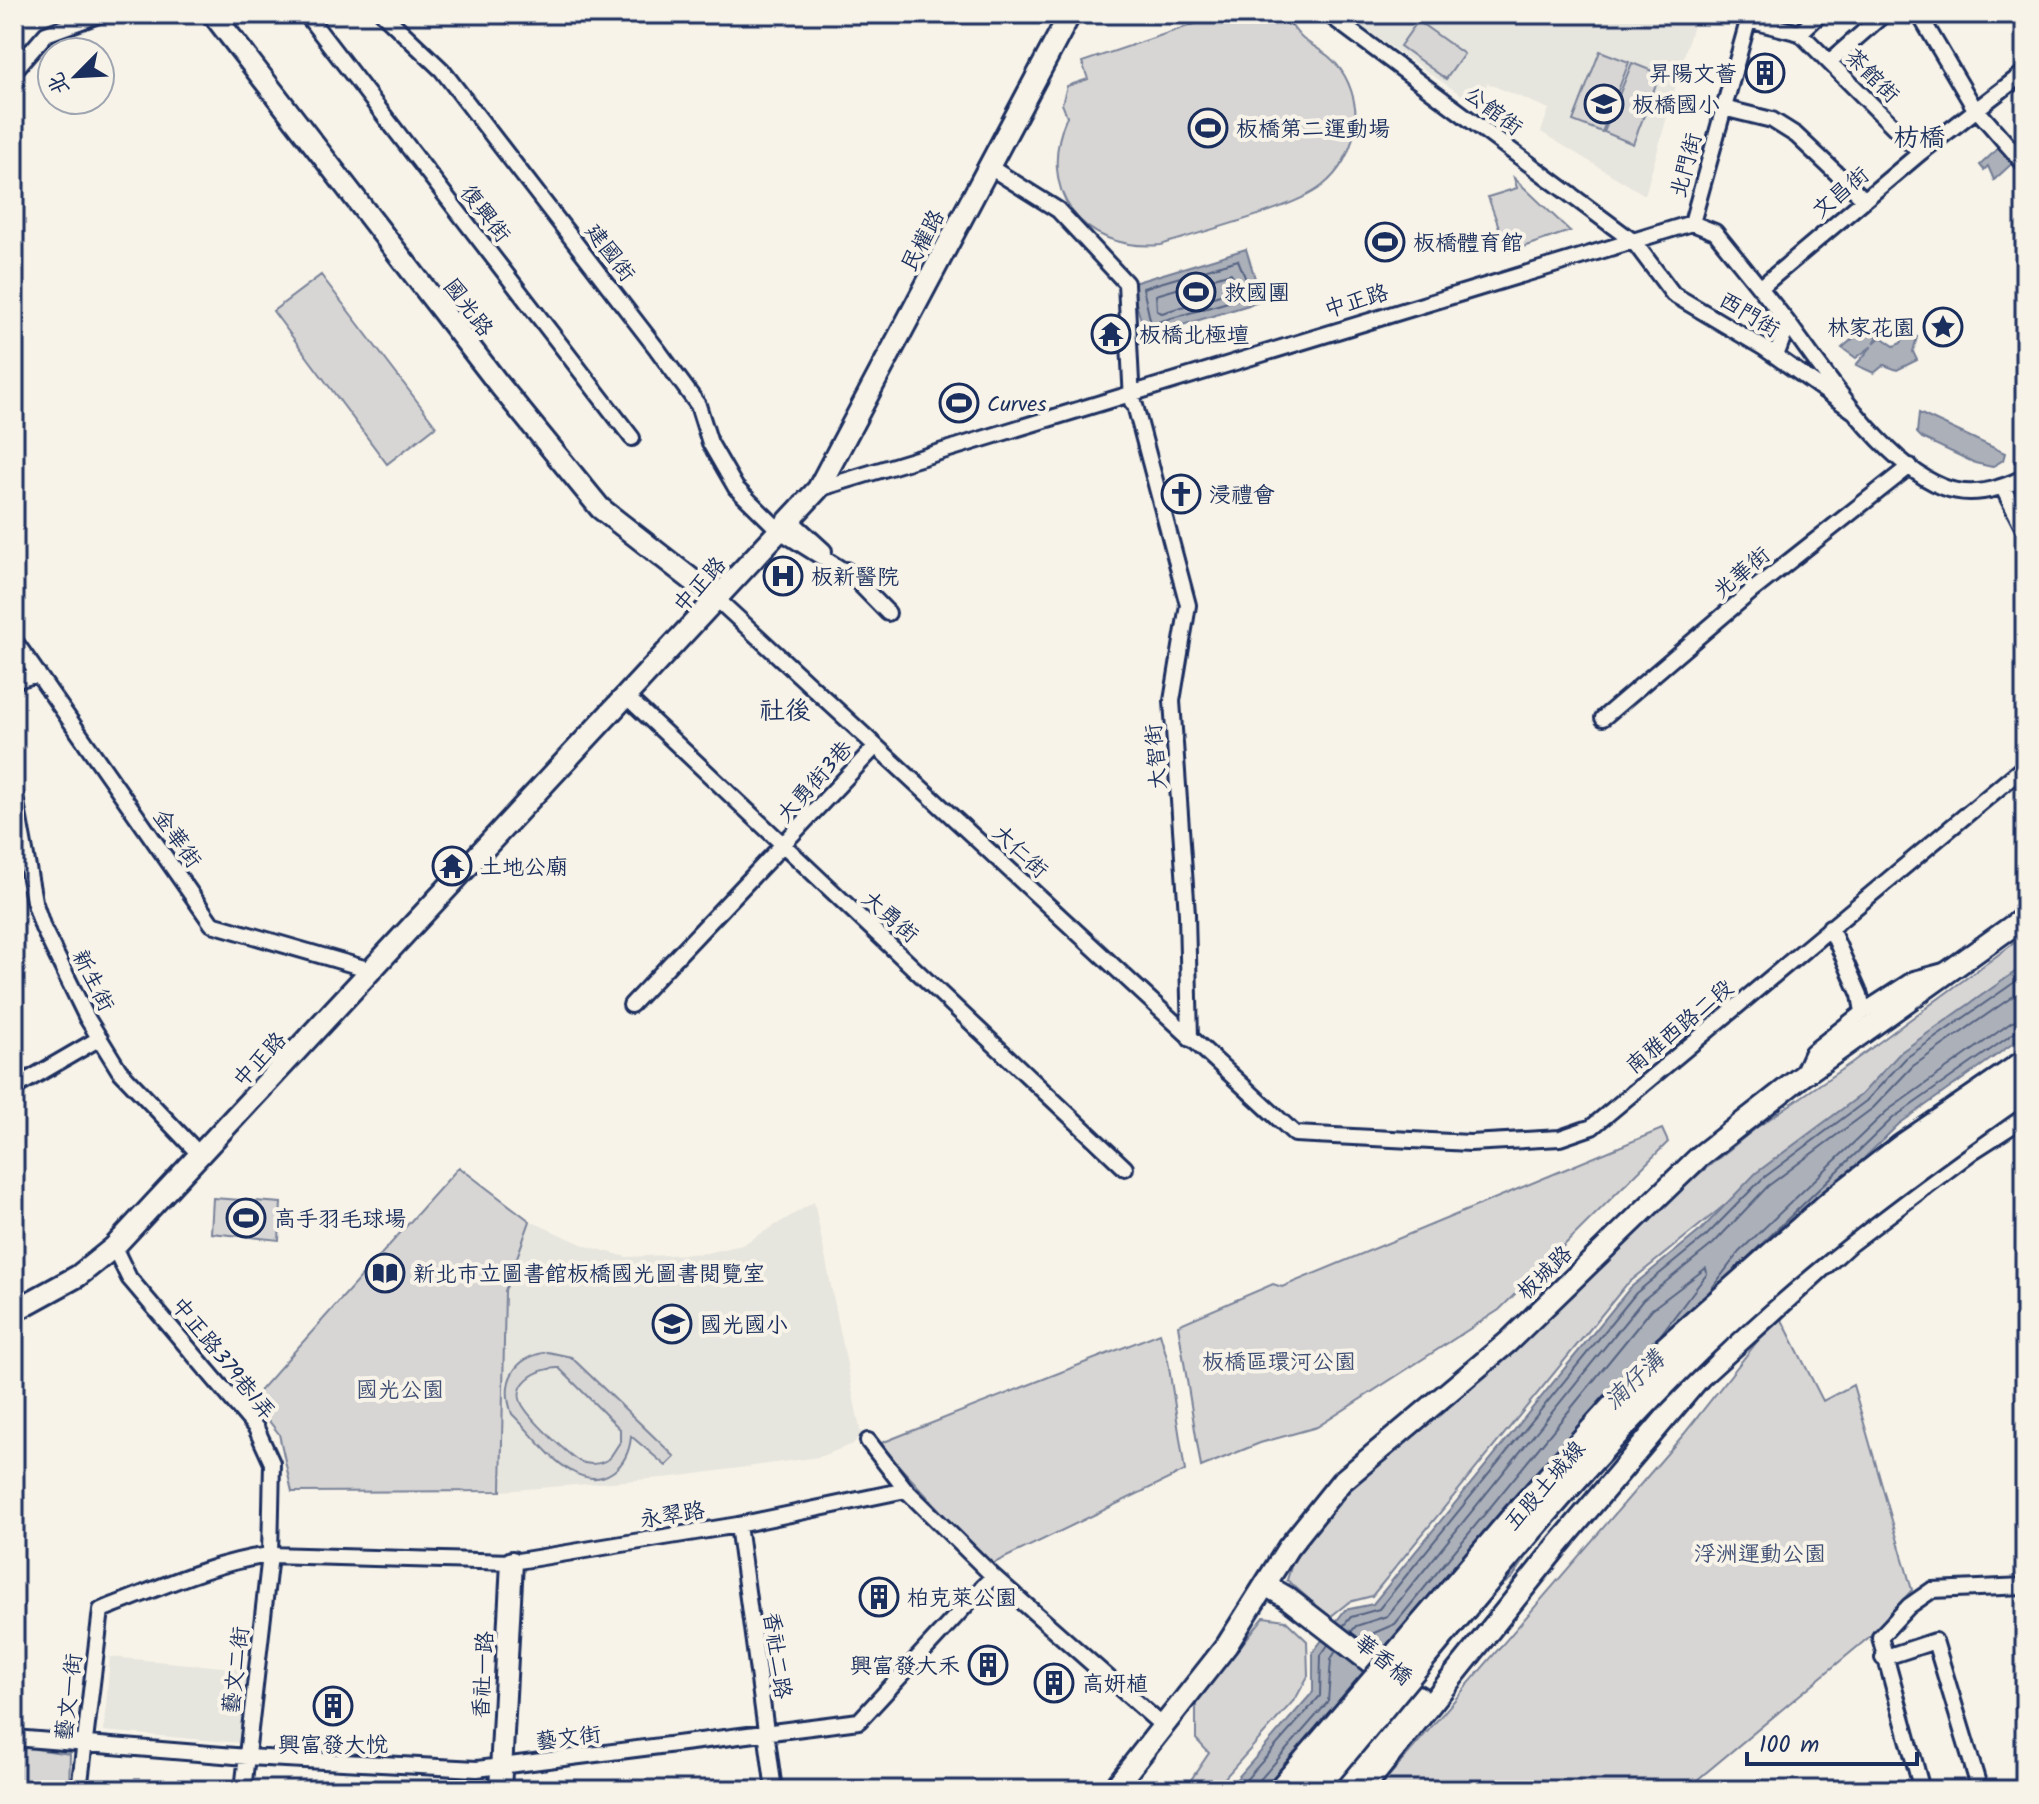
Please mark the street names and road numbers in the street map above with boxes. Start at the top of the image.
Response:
street label: 茶館街 [1836,41,1907,112]
street label: 公館街 [1456,78,1529,146]
street label: 北門街 [1662,129,1713,202]
street label: 文昌街 [1805,159,1878,229]
street label: 復興街 [450,178,518,251]
street label: 民權路 [893,204,955,279]
street label: 建國街 [575,217,643,290]
street label: 國光路 [433,272,501,345]
street label: 中正路 [1320,276,1393,329]
street label: 西門街 [1711,284,1786,348]
street label: 光華街 [1706,539,1779,609]
street label: 中正路 [666,549,736,622]
street label: 大智街 [1137,722,1178,791]
street label: 大勇街3巷 [769,734,863,832]
street label: 金華街 [143,802,209,877]
street label: 大仁街 [983,818,1055,888]
street label: 大勇街 [853,883,926,953]
street label: 新生街 [61,944,122,1018]
street label: 南雅西路二段 [1619,972,1742,1084]
street label: 中正路 [226,1025,296,1097]
street label: 板城路 [1510,1238,1582,1309]
street label: 中正路379巷1弄 [161,1290,283,1429]
street label: 五股土城線 [1497,1434,1595,1540]
street label: 永翠路 [637,1494,708,1539]
street label: 香社二路 [752,1609,799,1701]
street label: 藝文二街 [215,1624,260,1716]
street label: 華香橋 [1346,1627,1419,1695]
street label: 香社一路 [465,1630,504,1720]
street label: 藝文一街 [48,1651,93,1743]
street label: 藝文街 [533,1718,603,1761]

